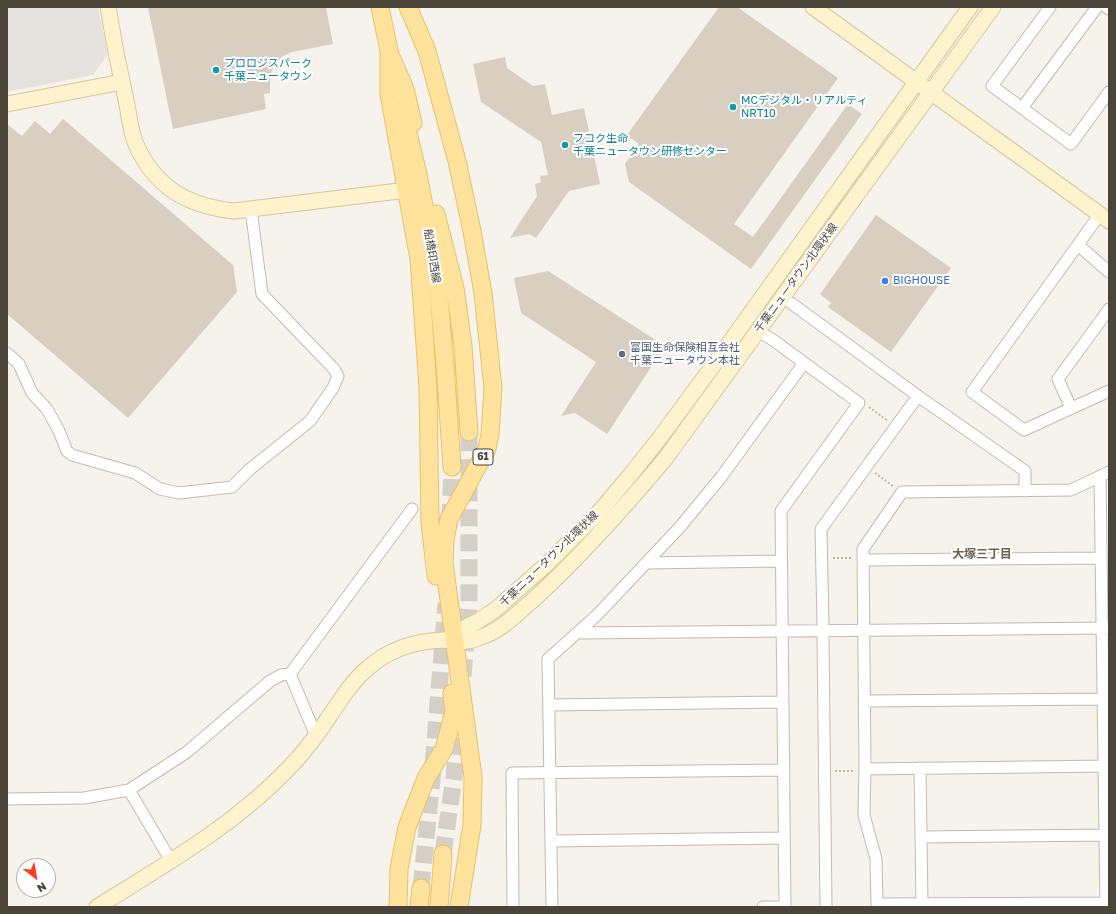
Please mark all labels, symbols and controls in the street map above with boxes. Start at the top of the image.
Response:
place label: プロロジスパーク 千葉ニュータウン [224,57,312,83]
marker: プロロジスパーク 千葉ニュータウン [211,65,221,75]
place label: MCデジタル・リアルティ NRT10 [741,94,868,120]
marker: MCデジタル・リアルティ NRT10 [728,102,738,112]
place label: フコク生命 千葉ニュータウン研修センター [573,132,727,158]
marker: フコク生命 千葉ニュータウン研修センター [560,140,570,150]
street label: 千葉ニュータウン北環状線 [752,221,840,335]
street label: 船橋印西線 [421,228,443,284]
place label: BIGHOUSE [893,274,950,288]
marker: BIGHOUSE [880,276,890,286]
place label: 富国生命保険相互会社 千葉ニュータウン本社 [630,341,740,367]
marker: 富国生命保険相互会社 千葉ニュータウン本社 [617,349,627,359]
road number: 61 [473,449,493,465]
street label: 千葉ニュータウン北環状線 [497,508,601,610]
district label: 大塚三丁目 [952,547,1012,561]
north arrow [16,858,56,898]
text: N [35,880,49,896]

